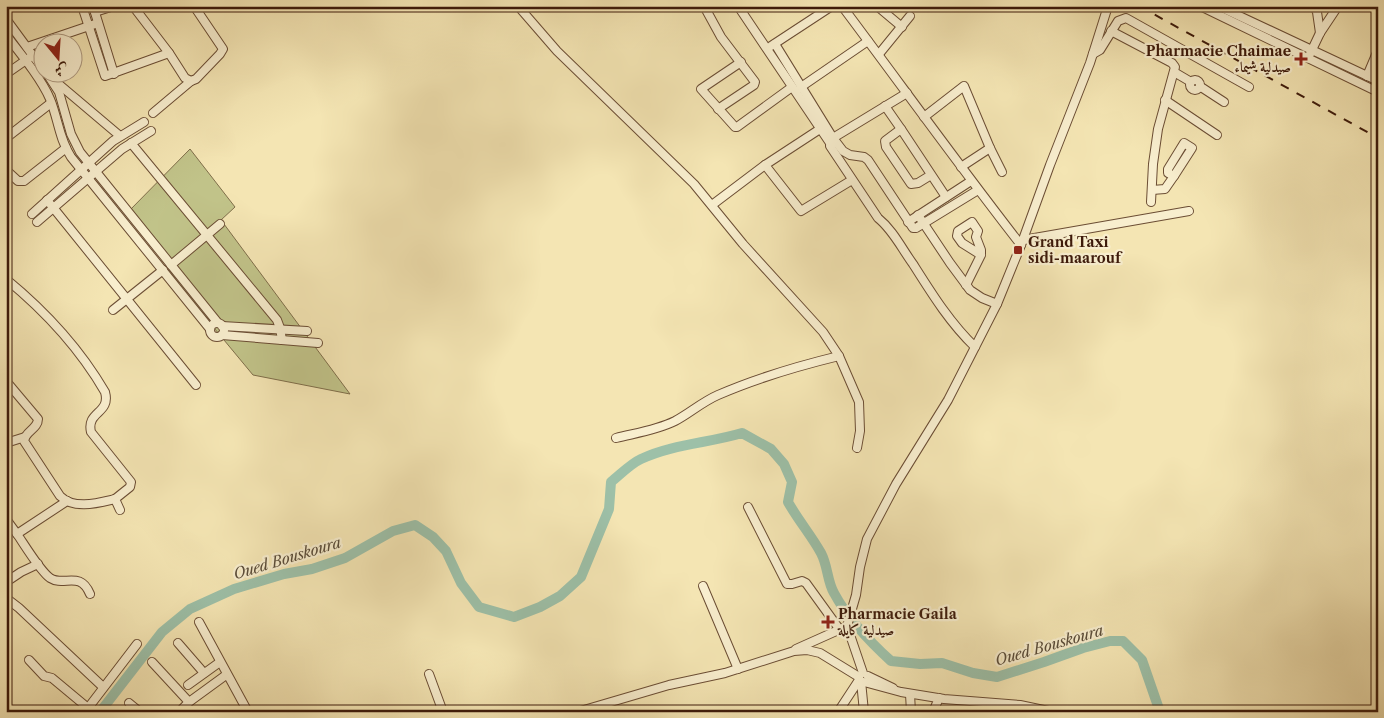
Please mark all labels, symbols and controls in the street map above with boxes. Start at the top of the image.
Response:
north arrow [32,32,82,82]
place label: Pharmacie Chaimae صيدلية شيماء [1146,42,1291,76]
marker: Pharmacie Chaimae صيدلية شيماء [1295,53,1307,65]
text: ش [53,60,71,81]
place label: Grand Taxi sidi-maarouf [1028,233,1123,267]
marker: Grand Taxi sidi-maarouf [1012,244,1024,256]
water label: Oued Bouskoura [231,533,343,583]
place label: Pharmacie Gaila صيدلية كايلة [837,605,958,639]
marker: Pharmacie Gaila صيدلية كايلة [822,616,834,628]
water label: Oued Bouskoura [993,620,1105,670]

